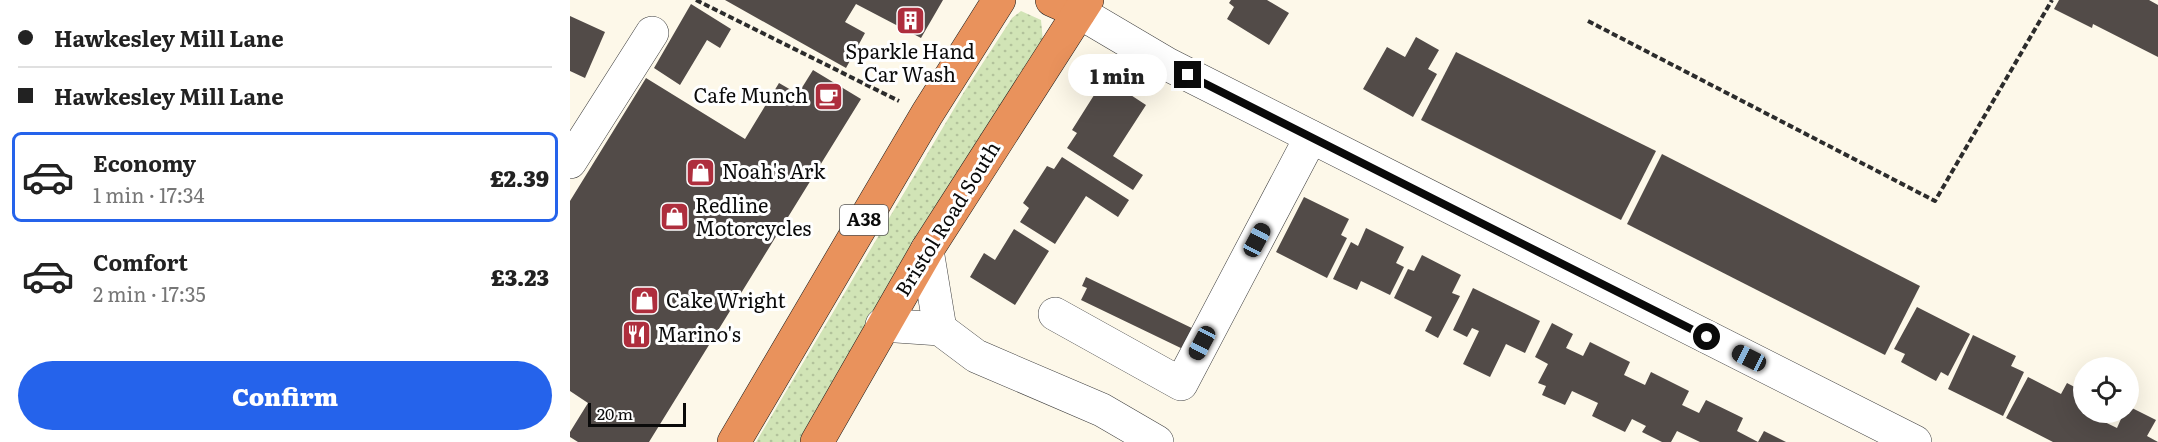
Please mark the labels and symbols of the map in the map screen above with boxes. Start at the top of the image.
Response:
building icon: Sparkle Hand Car Wash [894,5,926,37]
place label: Sparkle Hand Car Wash [845,35,975,88]
callout: 1 min [1068,54,1167,96]
route end [1174,61,1201,88]
place label: Cafe Munch [694,79,808,109]
cafe icon: Cafe Munch [813,80,845,112]
street label: Bristol Road South [886,135,1006,301]
place label: Noah's Ark [722,155,826,185]
shop icon: Noah's Ark [685,156,717,188]
place label: Redline Motorcycles [695,189,811,242]
shop icon: Redline Motorcycles [658,201,690,233]
road number: A38 [840,205,888,235]
car [1241,220,1273,260]
place label: Cake Wright [666,284,786,314]
shop icon: Cake Wright [629,285,661,317]
place label: Marino's [657,318,741,348]
restaurant icon: Marino's [620,319,652,351]
car [1186,323,1218,363]
route start [1693,323,1720,350]
car [1729,342,1769,374]
scale bar [588,400,686,428]

